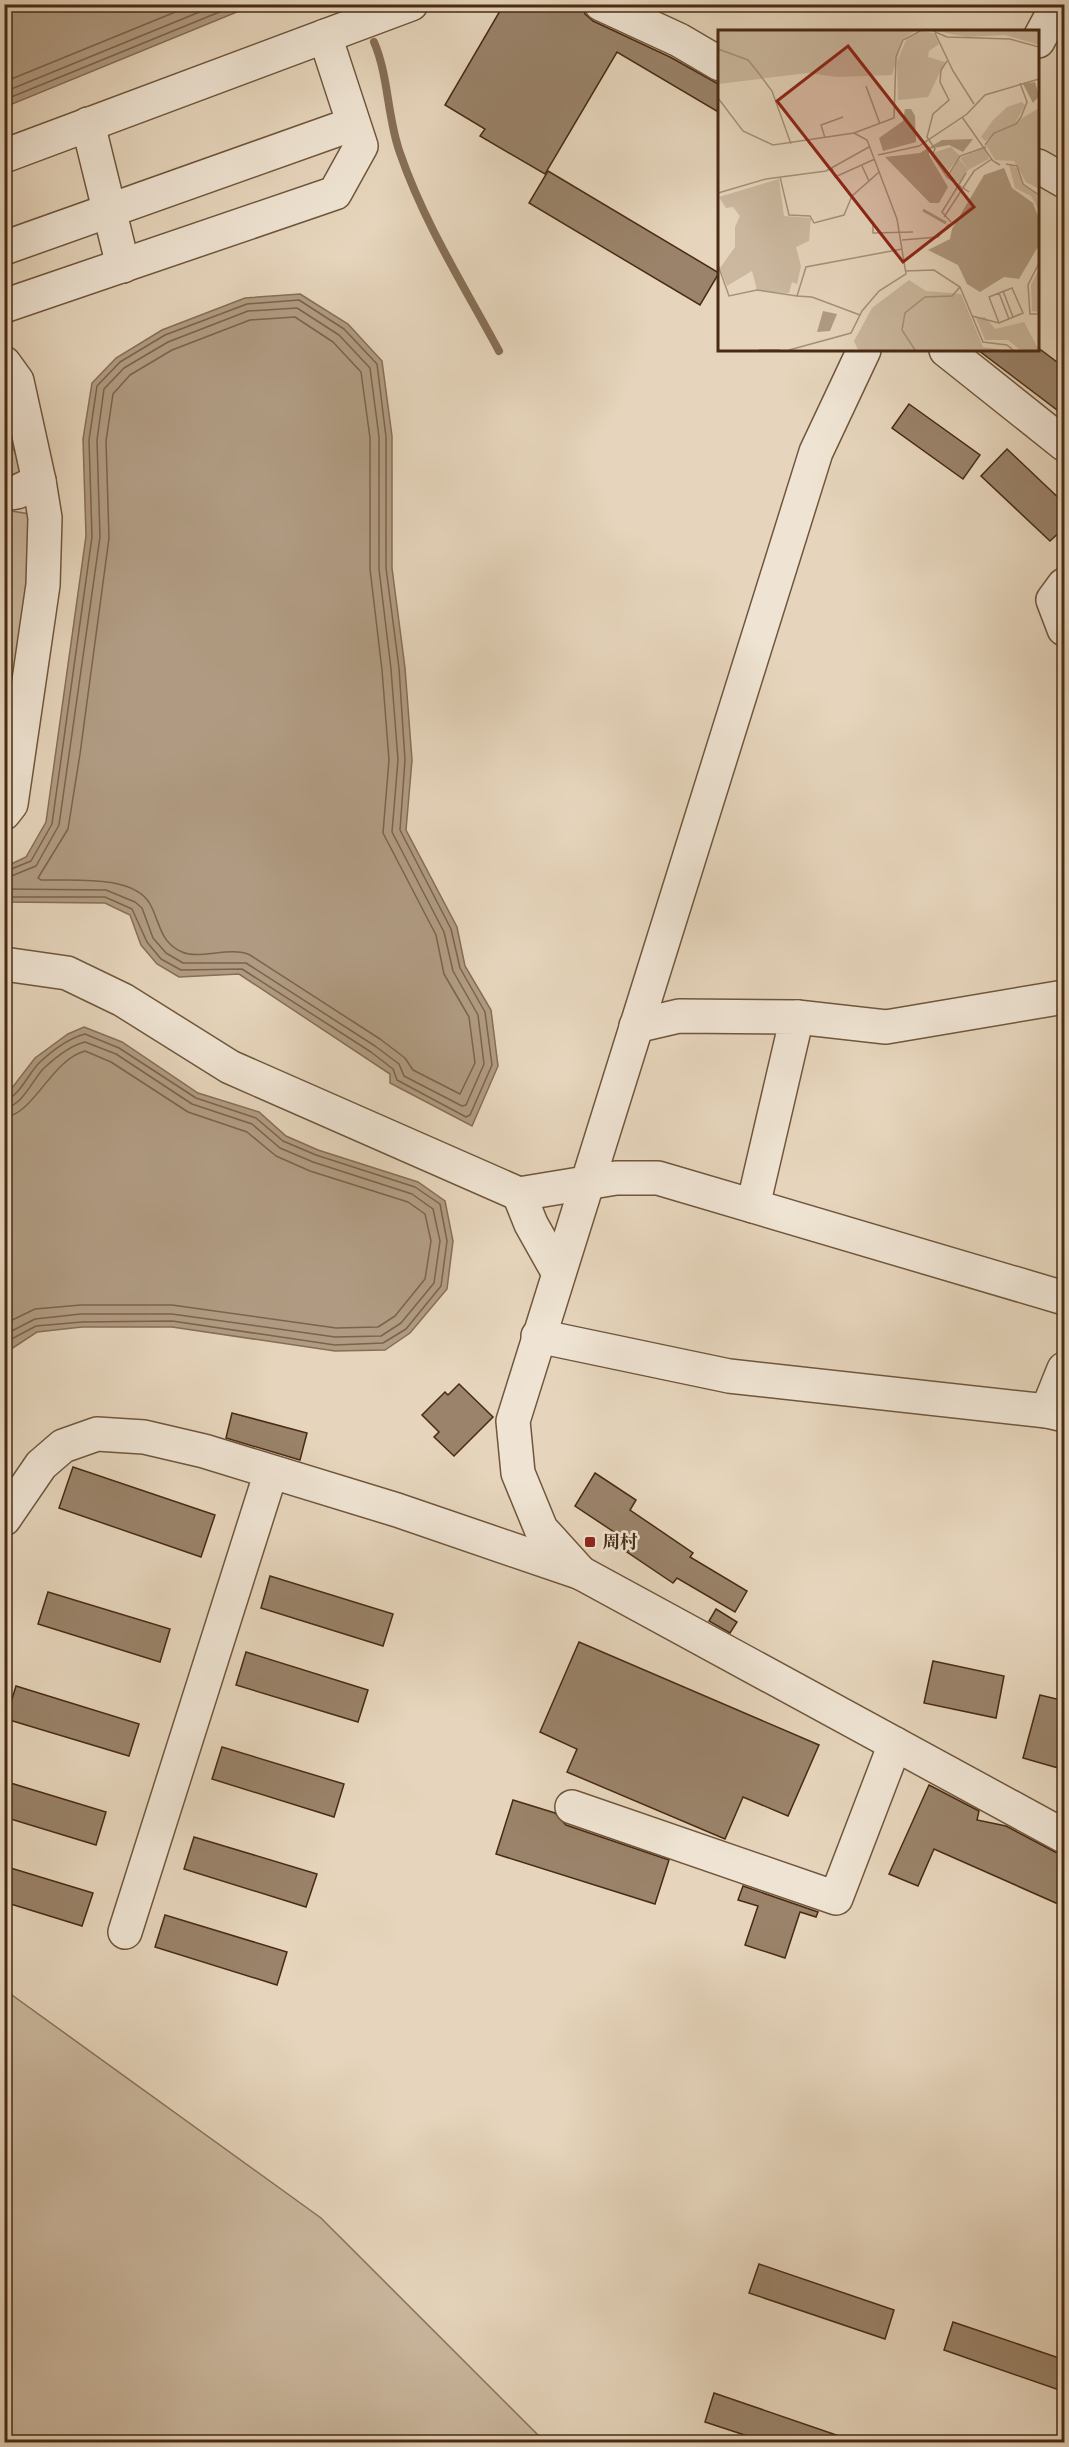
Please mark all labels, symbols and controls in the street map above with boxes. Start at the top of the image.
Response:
inset map [718,30,1039,351]
place label: 周村 [602,1530,638,1554]
marker: 周村 [583,1535,597,1549]

